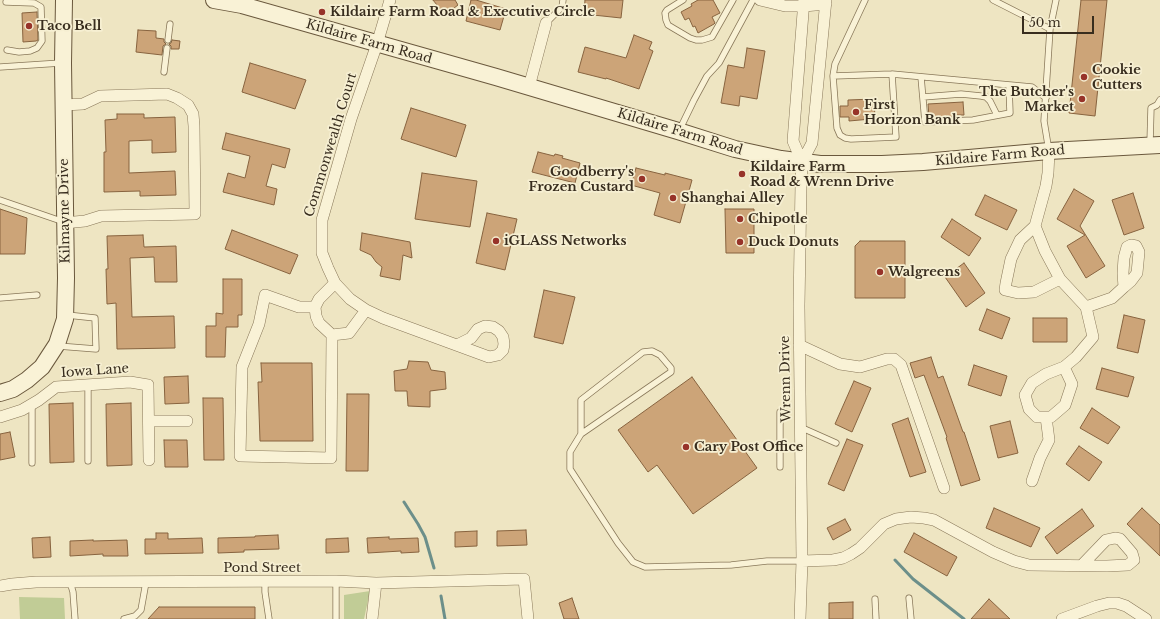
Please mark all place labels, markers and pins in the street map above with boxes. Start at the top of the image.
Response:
place label: Kildaire Farm Road & Executive Circle [330,4,595,20]
marker: Kildaire Farm Road & Executive Circle [317,7,327,17]
place label: Taco Bell [37,18,101,34]
marker: Taco Bell [24,21,34,31]
place label: Cookie Cutters [1092,62,1142,93]
marker: Cookie Cutters [1079,72,1089,82]
place label: The Butcher's Market [979,84,1074,115]
marker: The Butcher's Market [1077,94,1087,104]
place label: First Horizon Bank [864,97,961,128]
marker: First Horizon Bank [851,107,861,117]
place label: Kildaire Farm Road & Wrenn Drive [750,159,894,190]
place label: Goodberry's Frozen Custard [528,164,634,195]
marker: Kildaire Farm Road & Wrenn Drive [737,169,747,179]
marker: Goodberry's Frozen Custard [637,174,647,184]
place label: Shanghai Alley [681,190,784,206]
marker: Shanghai Alley [668,193,678,203]
place label: Chipotle [748,211,808,227]
marker: Chipotle [735,214,745,224]
place label: iGLASS Networks [504,233,627,249]
place label: Duck Donuts [748,234,839,250]
marker: iGLASS Networks [491,236,501,246]
marker: Duck Donuts [735,237,745,247]
place label: Walgreens [888,264,960,280]
marker: Walgreens [875,267,885,277]
place label: Cary Post Office [694,439,803,455]
marker: Cary Post Office [681,442,691,452]

